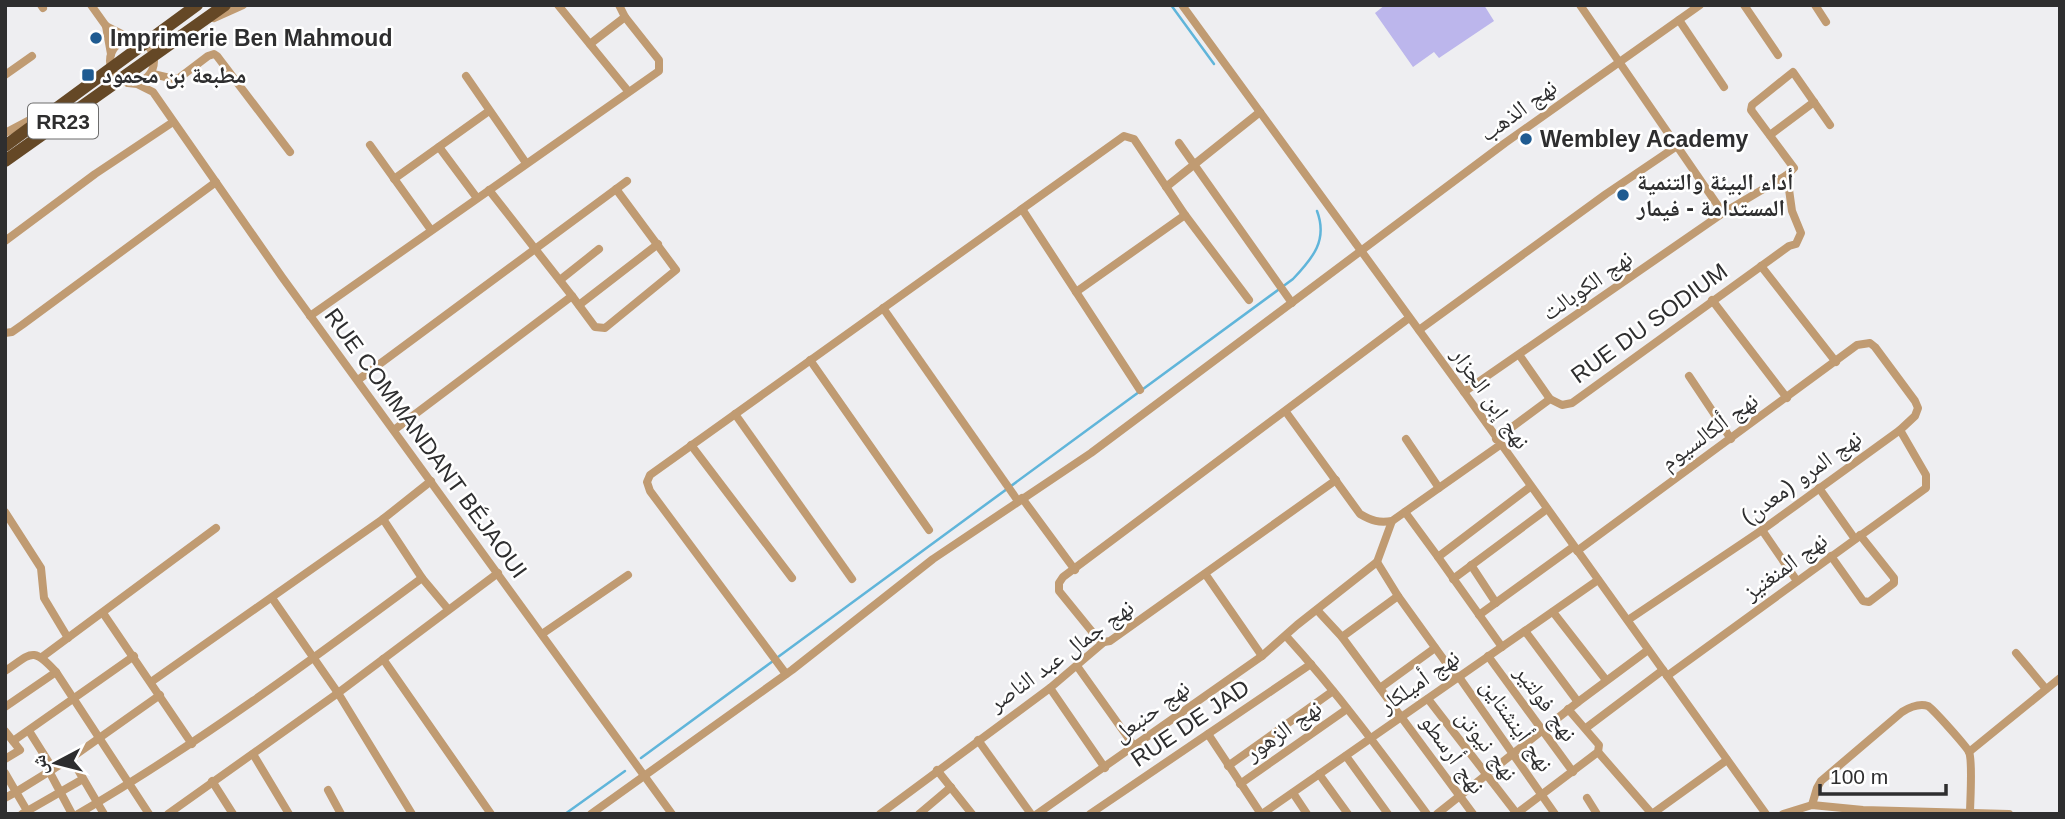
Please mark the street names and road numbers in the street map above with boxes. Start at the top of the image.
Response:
street label: نهج الذهب [1475,73,1563,148]
road number: RR23 [28,104,98,138]
street label: نهج الكوبالت [1537,244,1638,327]
street label: RUE DU SODIUM [1566,258,1732,388]
street label: RUE COMMANDANT BÉJAOUI [319,303,533,583]
street label: نهج إبن الجزار [1444,341,1535,455]
street label: نهج ألكالسيوم [1655,386,1764,477]
street label: نهج المرو (معدن) [1736,425,1868,531]
street label: نهج المنغنيز [1737,527,1833,607]
street label: نهج جمال عبد الناصر [983,594,1140,718]
street label: نهج أميلكار [1373,643,1465,720]
street label: نهج فولتير [1507,659,1582,747]
street label: نهج أينشتاين [1474,673,1559,778]
street label: RUE DE JAD [1126,674,1254,772]
street label: نهج حنبعل [1108,675,1195,749]
street label: نهج الزهور [1239,694,1328,768]
street label: نهج نيوتن [1449,704,1523,787]
street label: نهج أرسطو [1414,709,1491,800]

